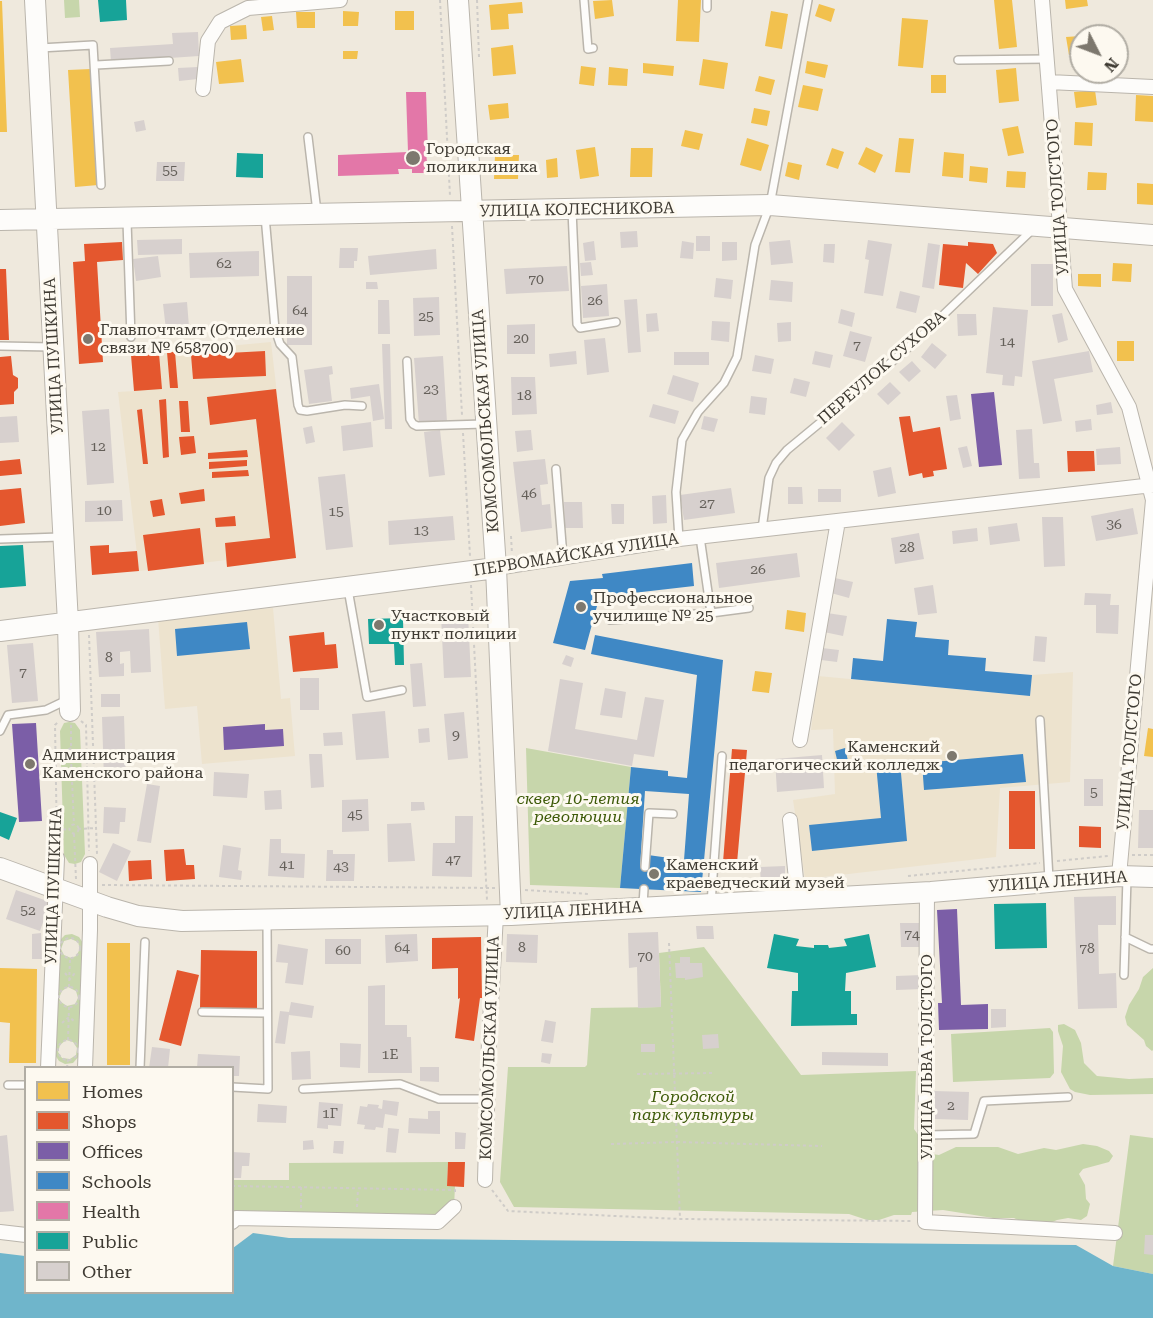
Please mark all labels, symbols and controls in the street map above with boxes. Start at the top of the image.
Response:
north arrow [1069,24,1129,84]
text: N [1100,54,1122,76]
street label: УЛИЦА ТОЛСТОГО [1043,118,1073,276]
place label: Городская поликлиника [426,139,537,177]
marker: Городская поликлиника [404,149,422,167]
house number: 55 [162,163,178,179]
street label: УЛИЦА КОЛЕСНИКОВА [479,199,675,221]
house number: 62 [216,256,232,272]
house number: 70 [528,272,544,288]
street label: УЛИЦА ПУШКИНА [40,277,68,435]
house number: 26 [587,293,603,309]
house number: 64 [292,303,308,319]
street label: ПЕРЕУЛОК СУХОВА [814,307,950,429]
street label: КОМСОМОЛЬСКАЯ УЛИЦА [469,308,503,534]
house number: 25 [418,309,434,325]
place label: Главпочтамт (Отделение связи № 658700) [100,320,305,358]
house number: 20 [513,331,529,347]
marker: Главпочтамт (Отделение связи № 658700) [81,332,95,346]
house number: 14 [999,334,1015,350]
house number: 7 [853,338,861,354]
house number: 23 [423,382,439,398]
house number: 18 [516,388,532,404]
house number: 12 [90,439,106,455]
house number: 46 [521,486,537,502]
house number: 27 [699,496,715,512]
house number: 10 [96,503,112,519]
house number: 15 [328,504,344,520]
house number: 36 [1106,517,1122,533]
house number: 13 [413,523,429,539]
street label: ПЕРВОМАЙСКАЯ УЛИЦА [472,529,680,581]
house number: 28 [899,540,915,556]
house number: 26 [750,562,766,578]
place label: Профессиональное училище № 25 [593,588,753,626]
marker: Профессиональное училище № 25 [574,600,588,614]
place label: Участковый пункт полиции [391,606,517,644]
marker: Участковый пункт полиции [372,618,386,632]
house number: 8 [105,650,113,666]
house number: 7 [19,665,27,681]
street label: УЛИЦА ТОЛСТОГО [1114,673,1146,831]
house number: 9 [452,728,460,744]
place label: Каменский педагогический колледж [729,737,940,775]
place label: Администрация Каменского района [42,745,203,783]
marker: Каменский педагогический колледж [945,749,959,763]
marker: Администрация Каменского района [23,757,37,771]
house number: 5 [1090,785,1098,801]
park label: сквер 10-летия революции [516,789,640,827]
street label: УЛИЦА ПУШКИНА [42,807,66,965]
house number: 45 [347,807,363,823]
house number: 47 [445,852,461,868]
place label: Каменский краеведческий музей [666,855,845,893]
house number: 41 [279,857,295,873]
house number: 43 [333,859,349,875]
marker: Каменский краеведческий музей [647,867,661,881]
street label: УЛИЦА ЛЕНИНА [988,868,1128,896]
street label: УЛИЦА ЛЕНИНА [503,898,643,924]
house number: 52 [20,903,36,919]
house number: 74 [904,927,920,943]
street label: КОМСОМОЛЬСКАЯ УЛИЦА [476,936,504,1160]
house number: 64 [394,940,410,956]
house number: 8 [518,940,526,956]
house number: 78 [1079,941,1095,957]
house number: 60 [335,943,351,959]
house number: 70 [637,949,653,965]
street label: УЛИЦА ЛЬВА ТОЛСТОГО [917,954,937,1160]
house number: 1Е [382,1047,398,1063]
legend [24,1066,234,1294]
text: Homes [82,1081,143,1102]
park label: Городской парк культуры [632,1087,754,1125]
house number: 2 [947,1098,955,1114]
house number: 1Г [322,1106,338,1122]
text: Shops [82,1111,136,1132]
text: Offices [82,1141,143,1162]
text: Schools [82,1171,151,1192]
text: Health [82,1201,140,1222]
text: Public [82,1231,138,1252]
text: Other [82,1261,132,1282]

